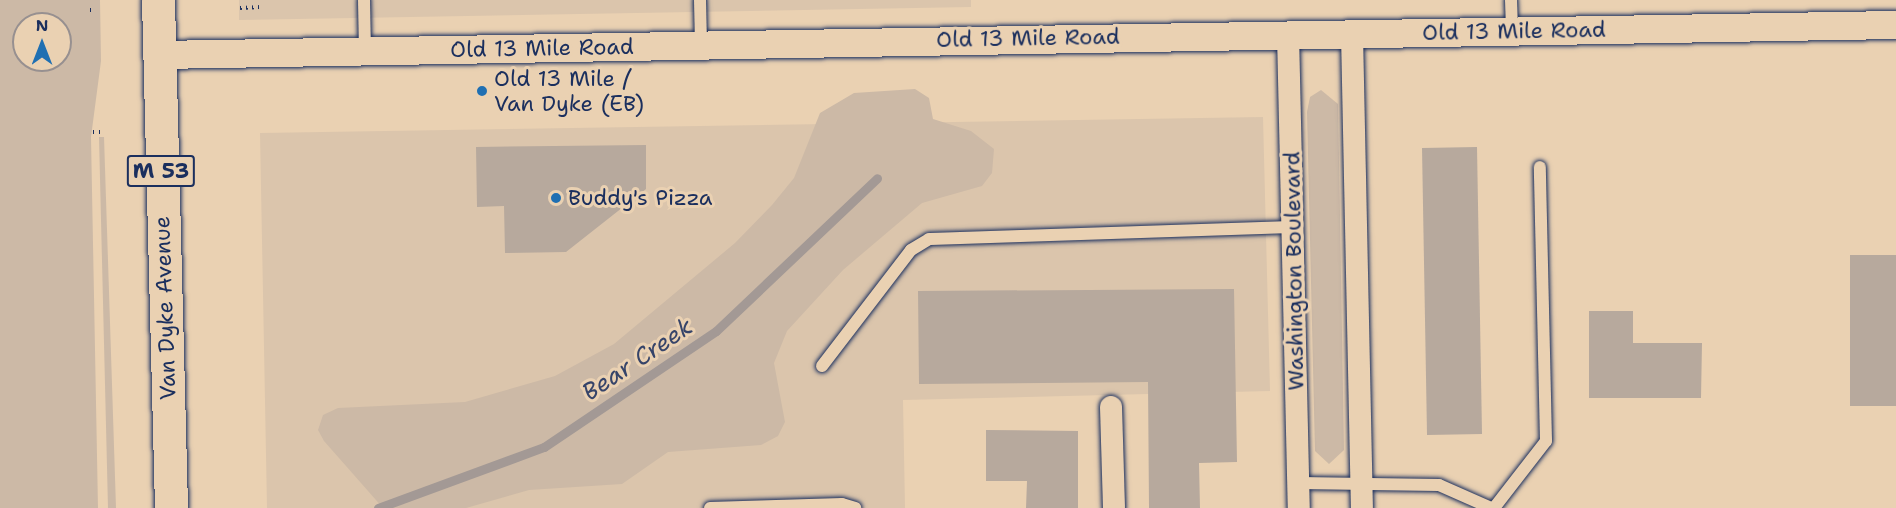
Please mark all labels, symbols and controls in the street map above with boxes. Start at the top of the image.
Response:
north arrow [12,12,72,72]
text: N [36,15,48,36]
street label: Old 13 Mile Road [1422,16,1606,46]
street label: Old 13 Mile Road [936,23,1120,53]
street label: Old 13 Mile Road [450,33,634,63]
place label: Old 13 Mile / Van Dyke (EB) [494,65,644,116]
marker: Old 13 Mile / Van Dyke (EB) [475,84,489,98]
street label: Washington Boulevard [1279,151,1309,391]
road number: M 53 [126,153,195,189]
place label: Buddy's Pizza [568,185,713,211]
marker: Buddy's Pizza [549,191,563,205]
street label: Van Dyke Avenue [149,216,181,400]
water label: Bear Creek [577,313,699,407]

